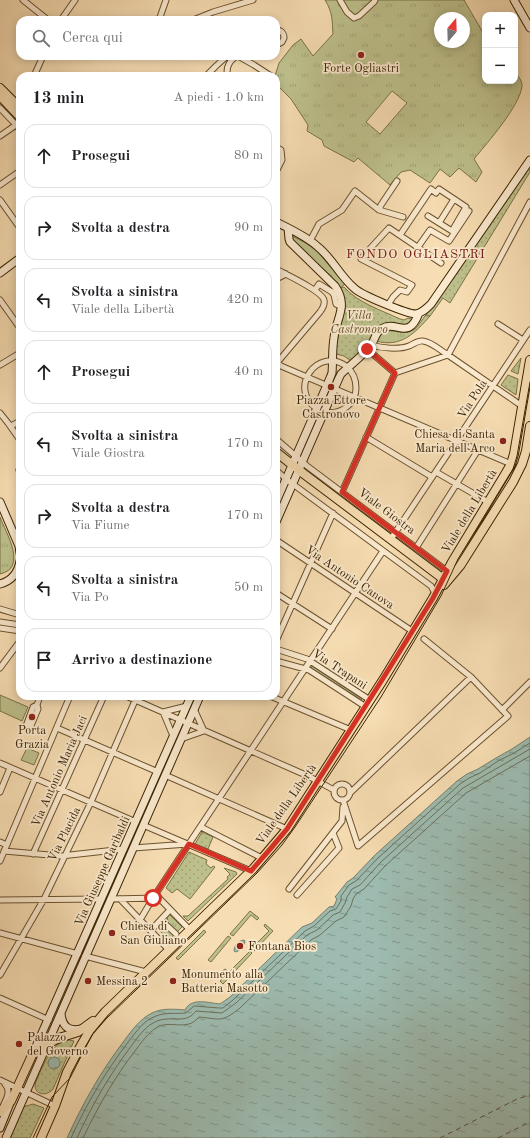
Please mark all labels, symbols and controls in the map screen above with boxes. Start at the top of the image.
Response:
north arrow [434,12,470,48]
map controls [482,12,518,84]
button: + [482,12,518,48]
search box [16,16,280,60]
icon: search [30,27,52,49]
text: Cerca qui [62,31,123,46]
button: − [482,48,518,84]
marker: Forte Ogliastri [356,50,366,60]
place label: Forte Ogliastri [323,63,399,75]
text: 13 min [32,90,85,107]
text: A piedi · 1.0 km [174,91,264,104]
icon: ahead [33,145,55,167]
text: Prosegui [71,149,130,164]
text: 80 m [234,149,263,162]
icon: right [33,217,55,239]
text: Svolta a destra [71,221,170,236]
text: 90 m [234,221,263,234]
district label: FONDO OGLIASTRI [346,248,486,261]
text: Svolta a sinistra [71,285,178,300]
icon: left [33,289,55,311]
text: 420 m [226,293,263,306]
text: Viale della Libertà [71,303,175,316]
park label: Villa Castronovo [330,310,388,336]
route end [358,340,376,358]
icon: ahead [33,361,55,383]
text: Prosegui [71,365,130,380]
text: 40 m [234,365,263,378]
street label: Via Pola [456,378,490,421]
marker: Piazza Ettore Castronovo [326,382,336,392]
place label: Piazza Ettore Castronovo [296,395,367,421]
text: Svolta a sinistra [71,429,178,444]
place label: Chiesa di Santa Maria dell'Arco [414,429,495,455]
icon: left [33,433,55,455]
marker: Chiesa di Santa Maria dell'Arco [498,436,508,446]
text: 170 m [226,437,263,450]
text: Viale Giostra [71,447,145,460]
street label: Viale della Libertà [440,467,500,556]
street label: Viale Giostra [356,487,417,537]
text: Svolta a destra [71,501,170,516]
icon: right [33,505,55,527]
text: 170 m [226,509,263,522]
text: Via Fiume [71,519,130,532]
street label: Via Antonio Canova [303,544,396,612]
text: Svolta a sinistra [71,573,178,588]
icon: left [33,577,55,599]
text: 50 m [234,581,263,594]
text: Via Po [71,591,109,604]
street label: Via Trapani [310,648,369,692]
icon: arrive [33,649,55,671]
text: Arrivo a destinazione [71,653,212,668]
marker: Porta Grazia [27,712,37,722]
street label: Via Antonio Maria Jaci [30,714,90,829]
place label: Porta Grazia [15,725,49,751]
street label: Viale della Libertà [254,762,319,847]
street label: Via Placida [47,805,83,864]
street label: Via Giuseppe Garibaldi [73,815,133,928]
route start [144,889,162,907]
place label: Chiesa di San Giuliano [120,921,186,947]
marker: Chiesa di San Giuliano [107,928,117,938]
marker: Fontana Bios [235,941,245,951]
place label: Fontana Bios [248,941,316,953]
place label: Monumento alla Batteria Masotto [181,969,268,995]
marker: Messina 2 [83,976,93,986]
place label: Messina 2 [96,976,148,988]
marker: Monumento alla Batteria Masotto [168,976,178,986]
place label: Palazzo del Governo [27,1032,88,1058]
marker: Palazzo del Governo [14,1039,24,1049]

